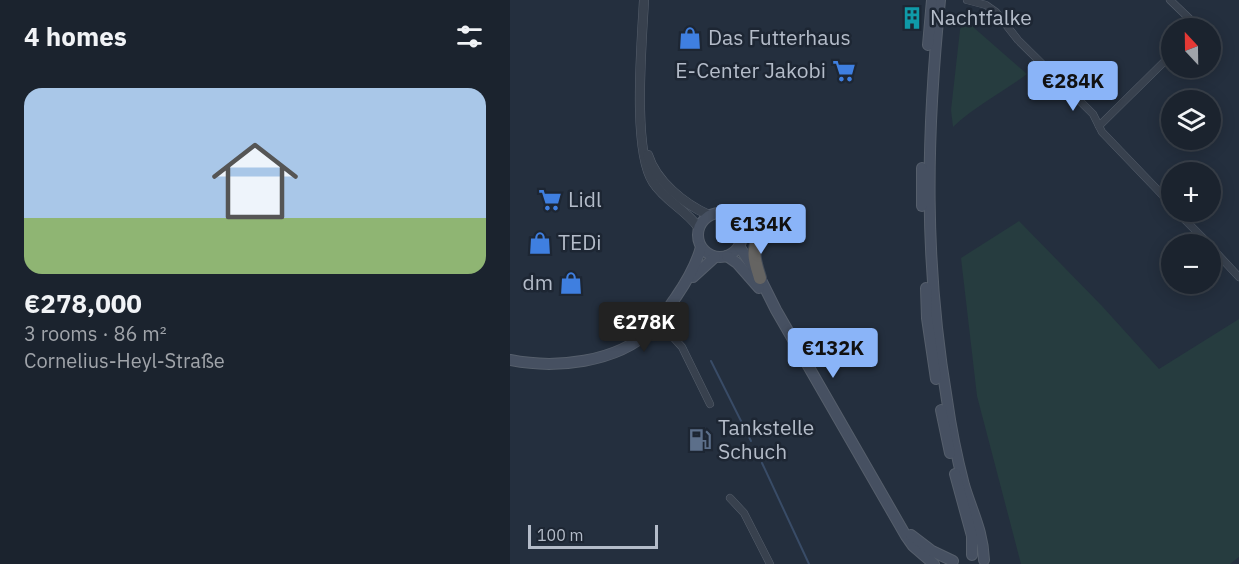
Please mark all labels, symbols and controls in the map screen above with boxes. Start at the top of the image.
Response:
place label: Nachtfalke [930,3,1032,31]
building icon: Nachtfalke [899,5,925,31]
north arrow [1161,18,1221,78]
map controls [1161,18,1221,294]
text: 4 homes [24,19,127,53]
icon: filters [453,20,486,53]
place label: Das Futterhaus [708,23,851,51]
shop icon: Das Futterhaus [677,25,703,51]
place label: E-Center Jakobi [675,56,826,84]
supermarket icon: E-Center Jakobi [831,58,857,84]
pin: €284K [1031,61,1115,112]
text: €284K [1042,67,1104,94]
button: layers [1161,90,1221,150]
icon: home [201,127,309,235]
button: + [1161,162,1221,222]
place label: Lidl [568,185,602,213]
supermarket icon: Lidl [537,187,563,213]
pin: €134K [719,204,803,255]
text: €134K [730,210,792,237]
place label: TEDi [558,228,602,256]
shop icon: TEDi [527,230,553,256]
button: − [1161,234,1221,294]
place label: dm [522,268,553,296]
shop icon: dm [558,270,584,296]
text: €278,000 [24,286,142,320]
pin: €278K [602,302,686,353]
text: €278K [613,308,675,335]
text: 3 rooms · 86 m² [24,320,167,347]
pin: €132K [791,328,875,379]
text: €132K [802,334,864,361]
text: Cornelius-Heyl-Straße [24,347,225,374]
place label: Tankstelle Schuch [718,413,814,465]
fuel station icon: Tankstelle Schuch [687,427,713,453]
scale bar [528,522,658,550]
text: 100 m [537,525,584,545]

